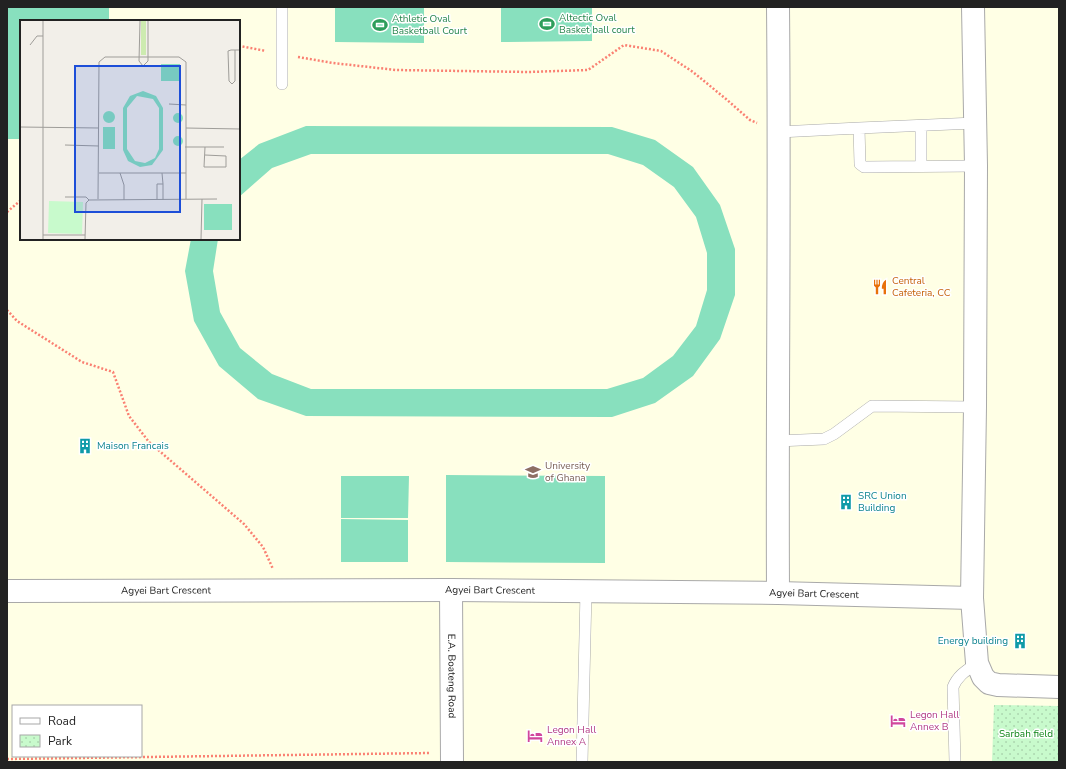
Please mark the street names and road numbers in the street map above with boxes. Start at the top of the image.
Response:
street label: Agyei Bart Crescent [445,583,536,598]
street label: Agyei Bart Crescent [121,584,211,598]
street label: Agyei Bart Crescent [769,586,860,602]
street label: E.A. Boateng Road [444,634,459,719]

